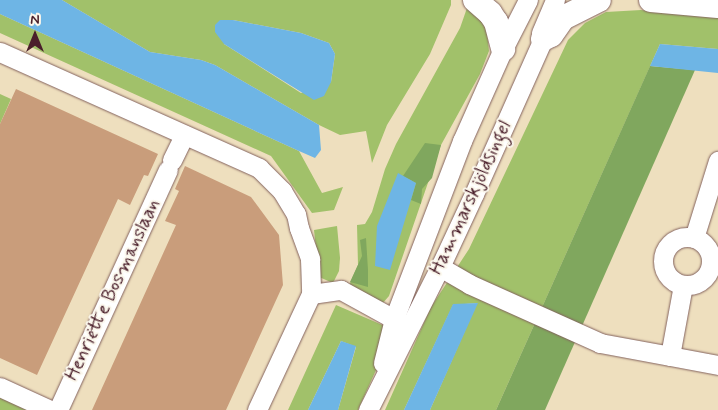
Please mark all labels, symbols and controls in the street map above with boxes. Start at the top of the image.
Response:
north arrow [10,10,60,60]
text: N [30,11,40,29]
street label: Hammarskjöldsingel [425,117,517,279]
street label: Henriëtte Bosmanslaan [61,195,165,385]

